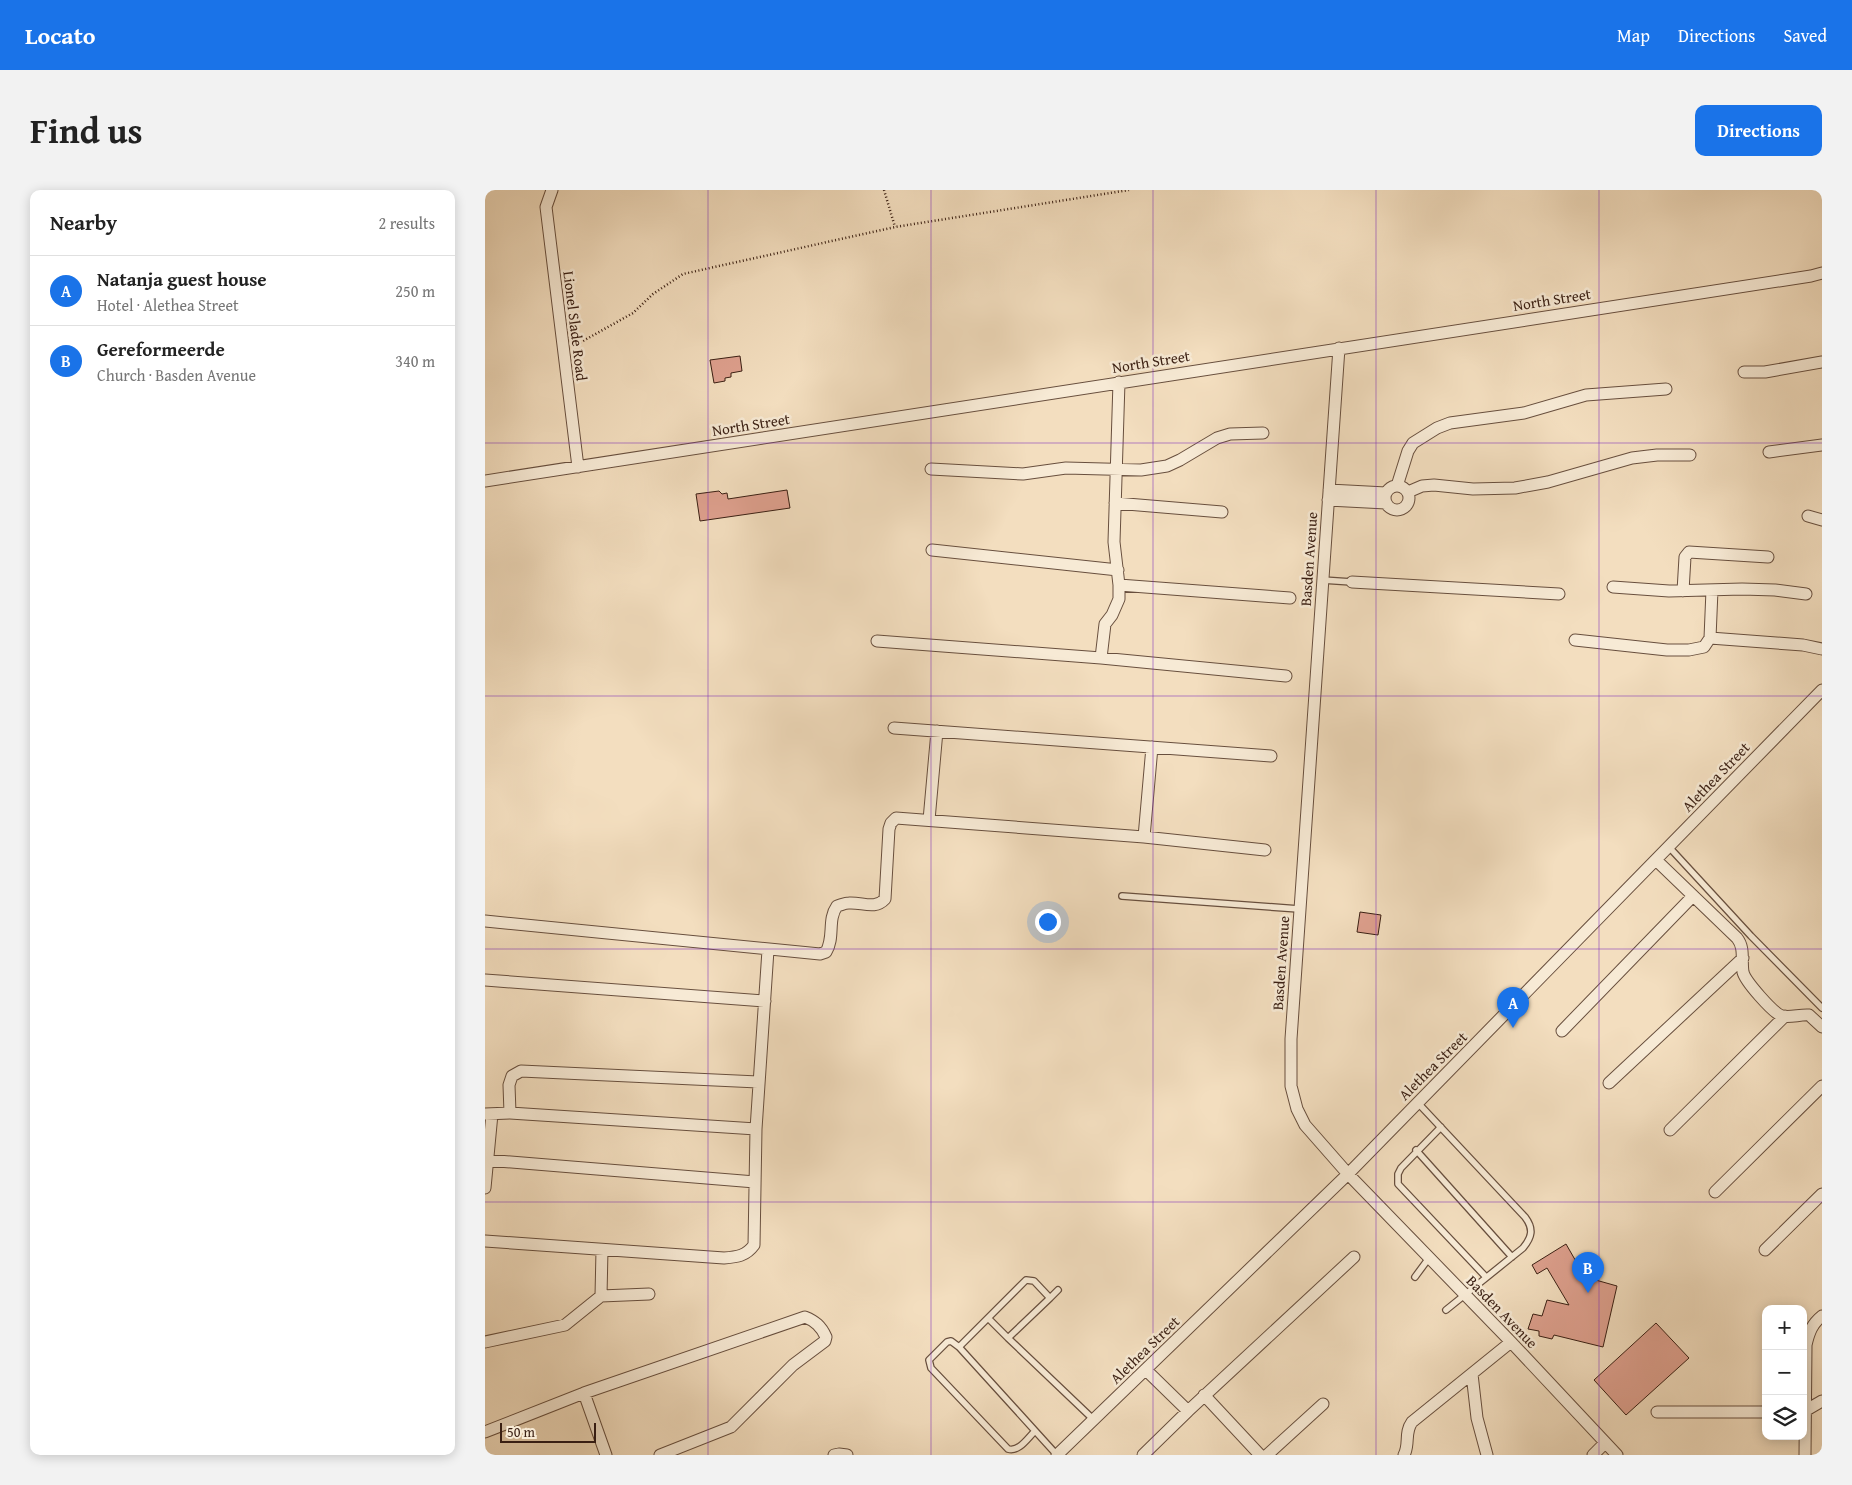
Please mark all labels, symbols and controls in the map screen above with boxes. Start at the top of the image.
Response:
text: Locato [25,18,96,53]
text: Map [1617,22,1650,49]
text: Directions [1678,22,1755,49]
text: Saved [1783,22,1827,49]
text: Find us [30,105,143,156]
button: Directions [1695,105,1822,156]
text: Nearby [50,207,117,238]
text: 2 results [378,211,435,235]
text: Natanja guest house [97,265,267,293]
street label: Lionel Slade Road [558,270,593,382]
text: A [61,279,71,303]
text: 250 m [395,279,435,303]
street label: North Street [1511,283,1593,316]
text: Hotel · Alethea Street [97,293,239,317]
text: Gereformeerde [97,335,225,363]
street label: North Street [1110,345,1192,378]
text: B [61,349,71,373]
text: 340 m [395,349,435,373]
text: Church · Basden Avenue [97,363,256,387]
street label: North Street [710,408,792,441]
street label: Basden Avenue [1295,511,1322,607]
street label: Alethea Street [1677,737,1755,816]
your location [1035,909,1061,935]
street label: Basden Avenue [1267,915,1294,1011]
pin: A [1497,987,1529,1028]
street label: Alethea Street [1394,1026,1472,1105]
pin: B [1572,1252,1604,1293]
street label: Basden Avenue [1462,1270,1543,1353]
map controls [1762,1305,1807,1440]
button: + [1762,1305,1807,1350]
street label: Alethea Street [1105,1311,1185,1388]
button: − [1762,1350,1807,1395]
button: layers [1762,1395,1807,1440]
scale bar [500,1420,596,1443]
text: 50 m [507,1422,535,1442]

